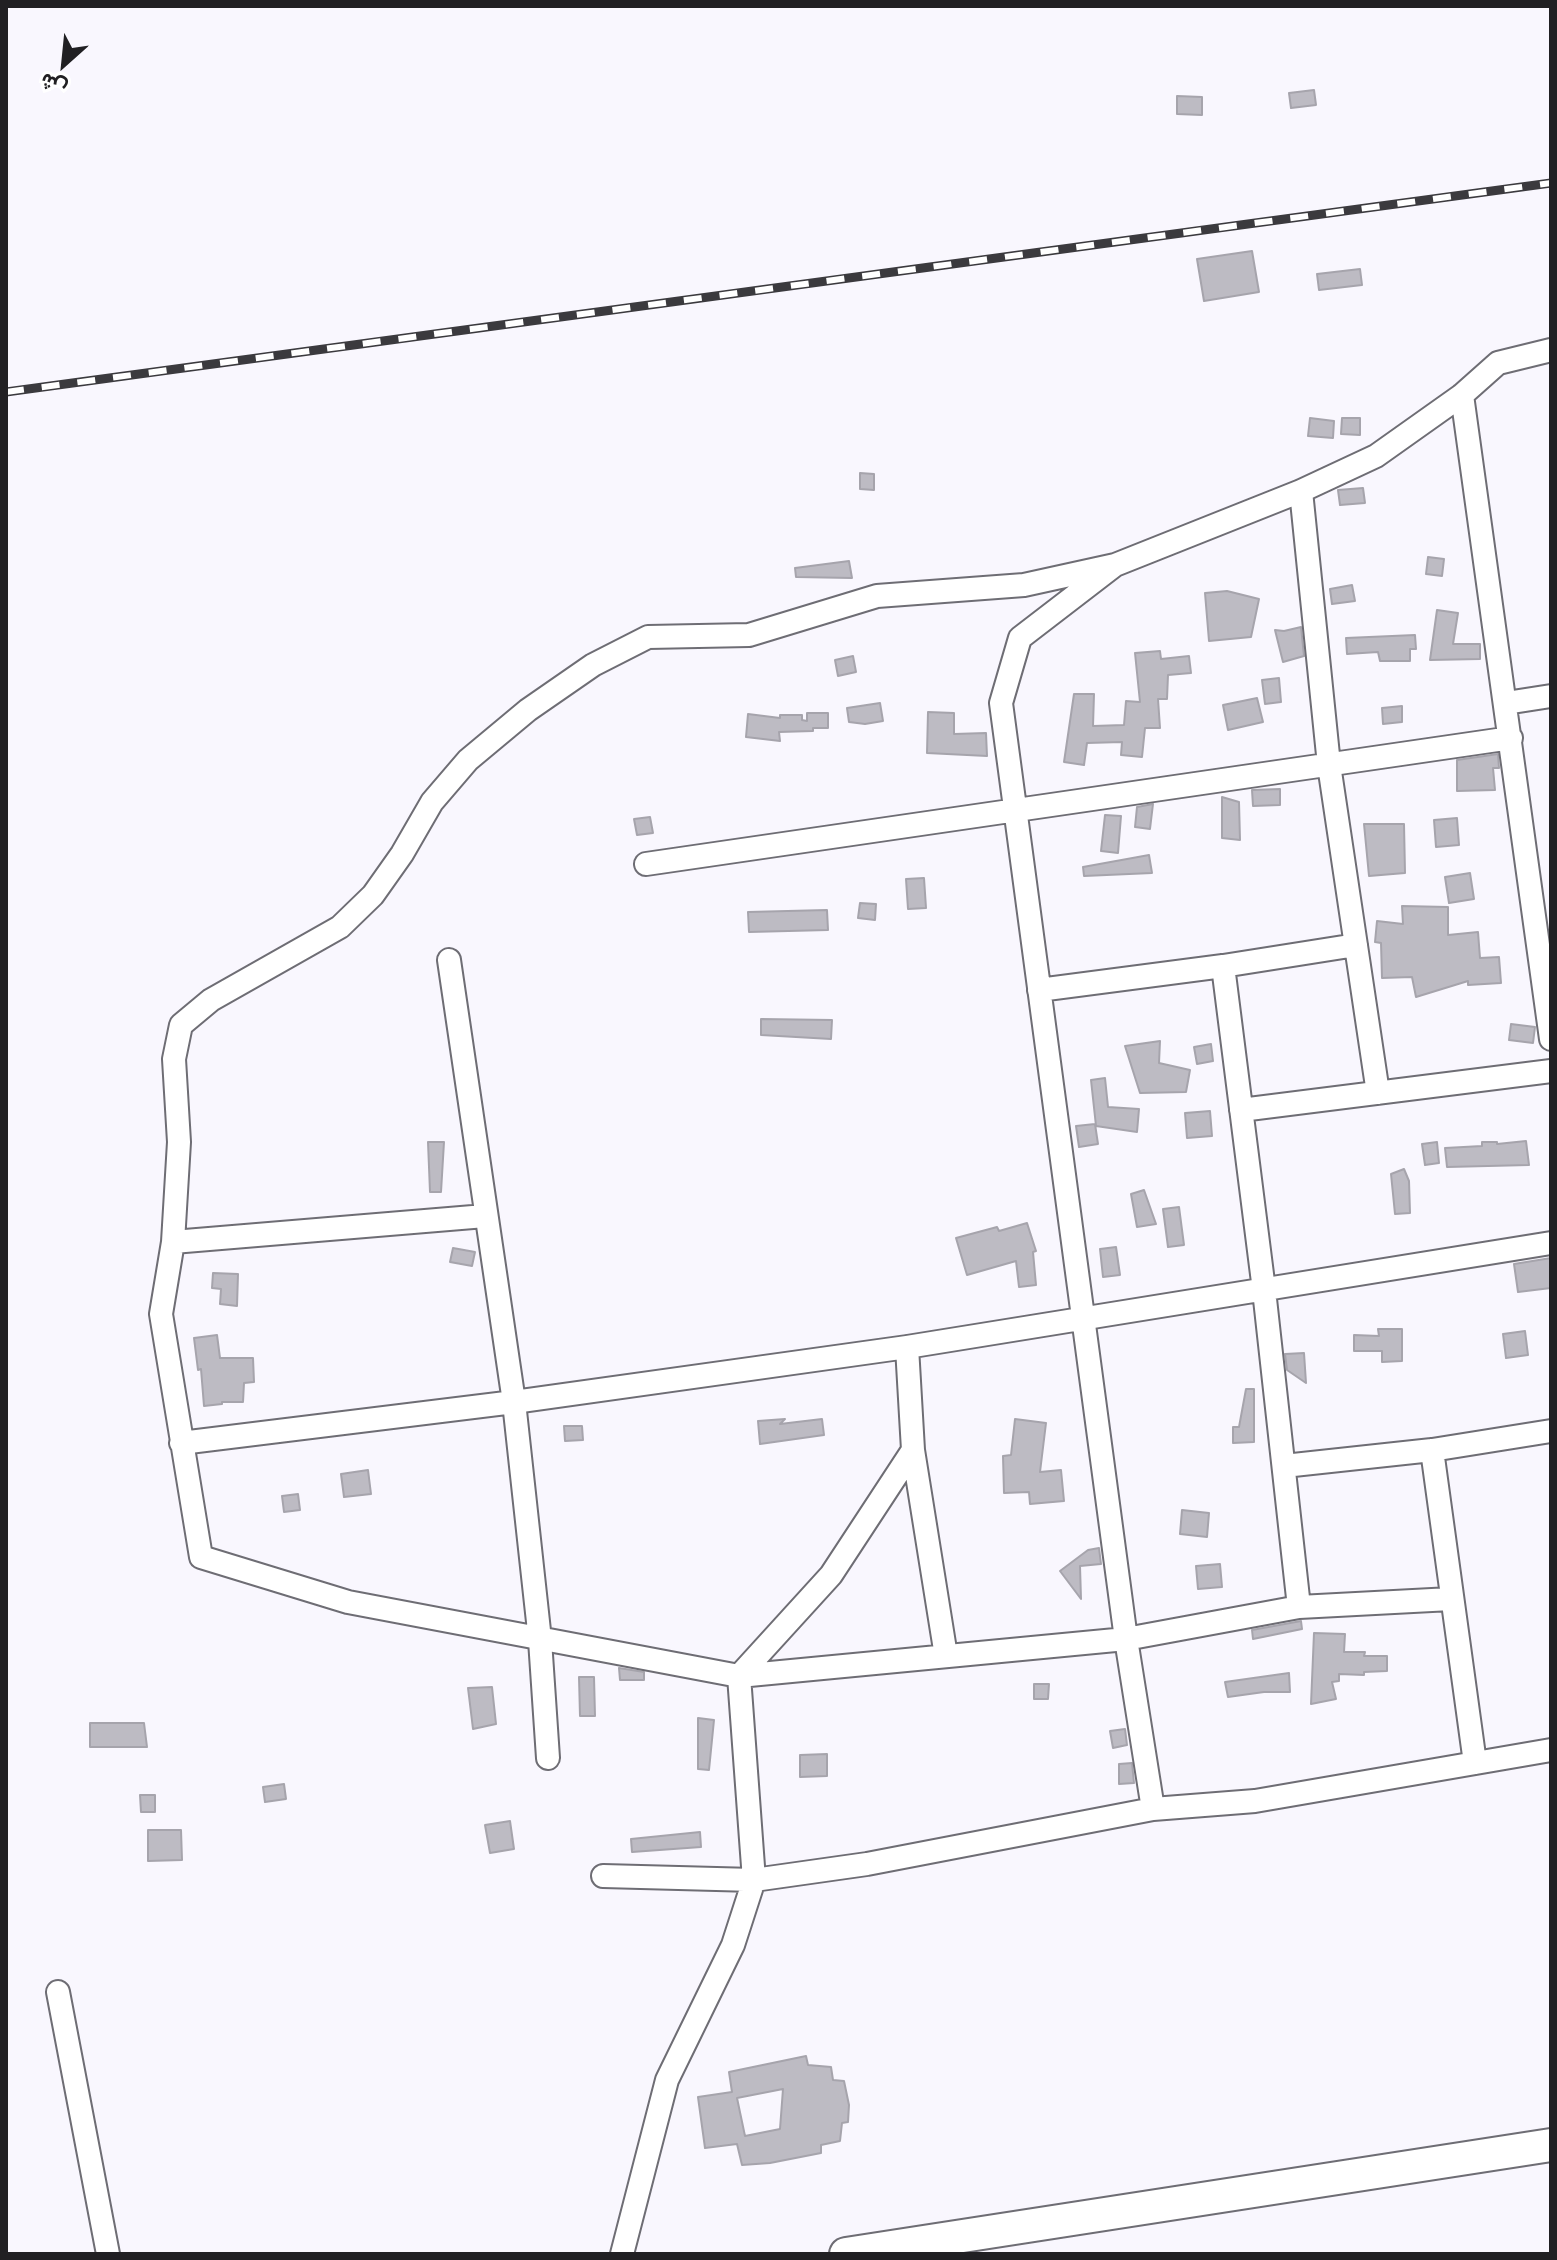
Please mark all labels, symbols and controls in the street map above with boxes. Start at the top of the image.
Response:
north arrow [24,24,104,104]
text: ش [35,67,71,104]

